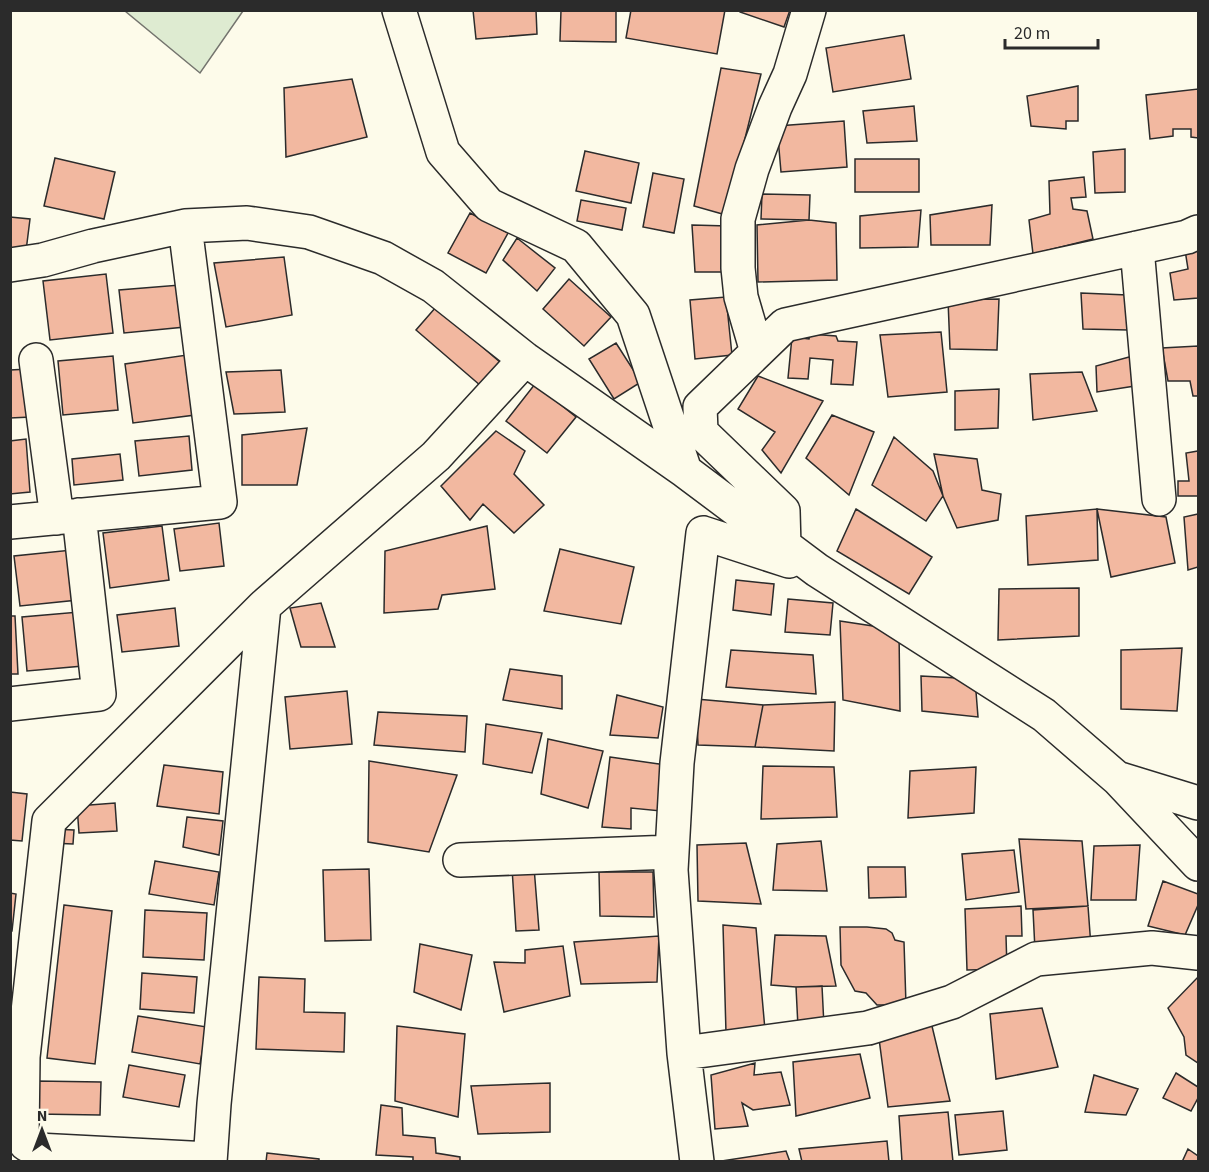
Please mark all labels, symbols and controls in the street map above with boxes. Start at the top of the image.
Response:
scale bar [1005,12,1098,50]
text: 20 m [1014,21,1050,46]
north arrow [12,1100,72,1160]
text: N [37,1105,47,1127]

